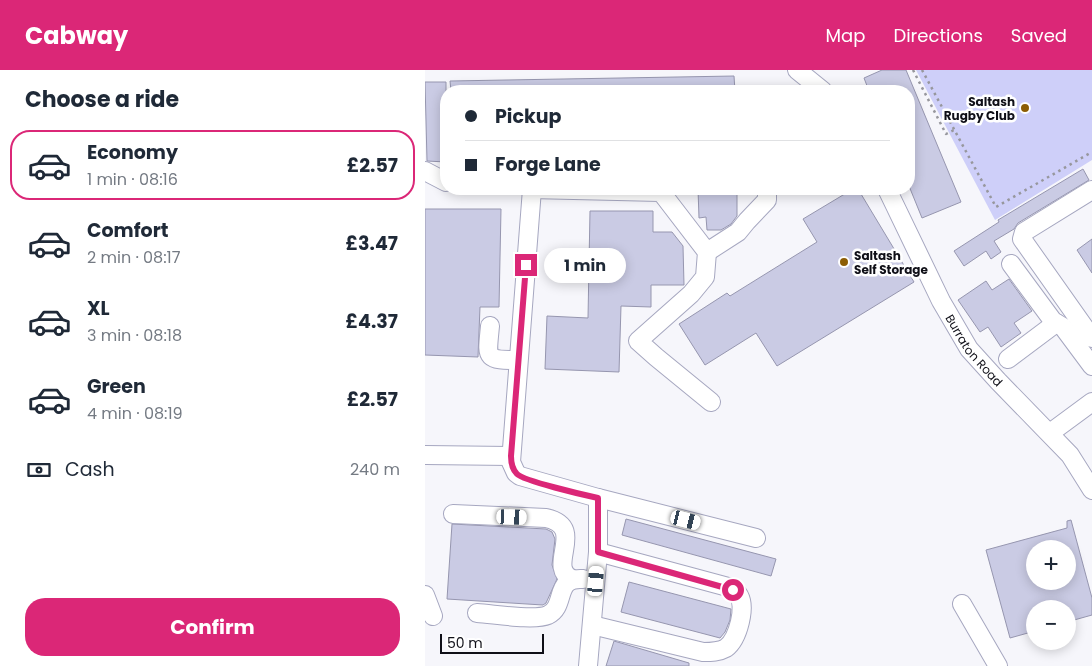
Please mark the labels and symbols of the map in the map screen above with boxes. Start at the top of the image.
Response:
place label: Saltash Rugby Club [944,93,1015,124]
marker: Saltash Rugby Club [1019,102,1031,114]
place label: Saltash Self Storage [854,247,929,278]
callout: 1 min [543,248,626,282]
route end [515,254,537,276]
marker: Saltash Self Storage [838,256,850,268]
street label: Burraton Road [942,311,1007,390]
car [496,509,527,525]
car [669,509,702,531]
car [587,565,604,597]
route start [722,579,744,601]
scale bar [440,631,544,654]

